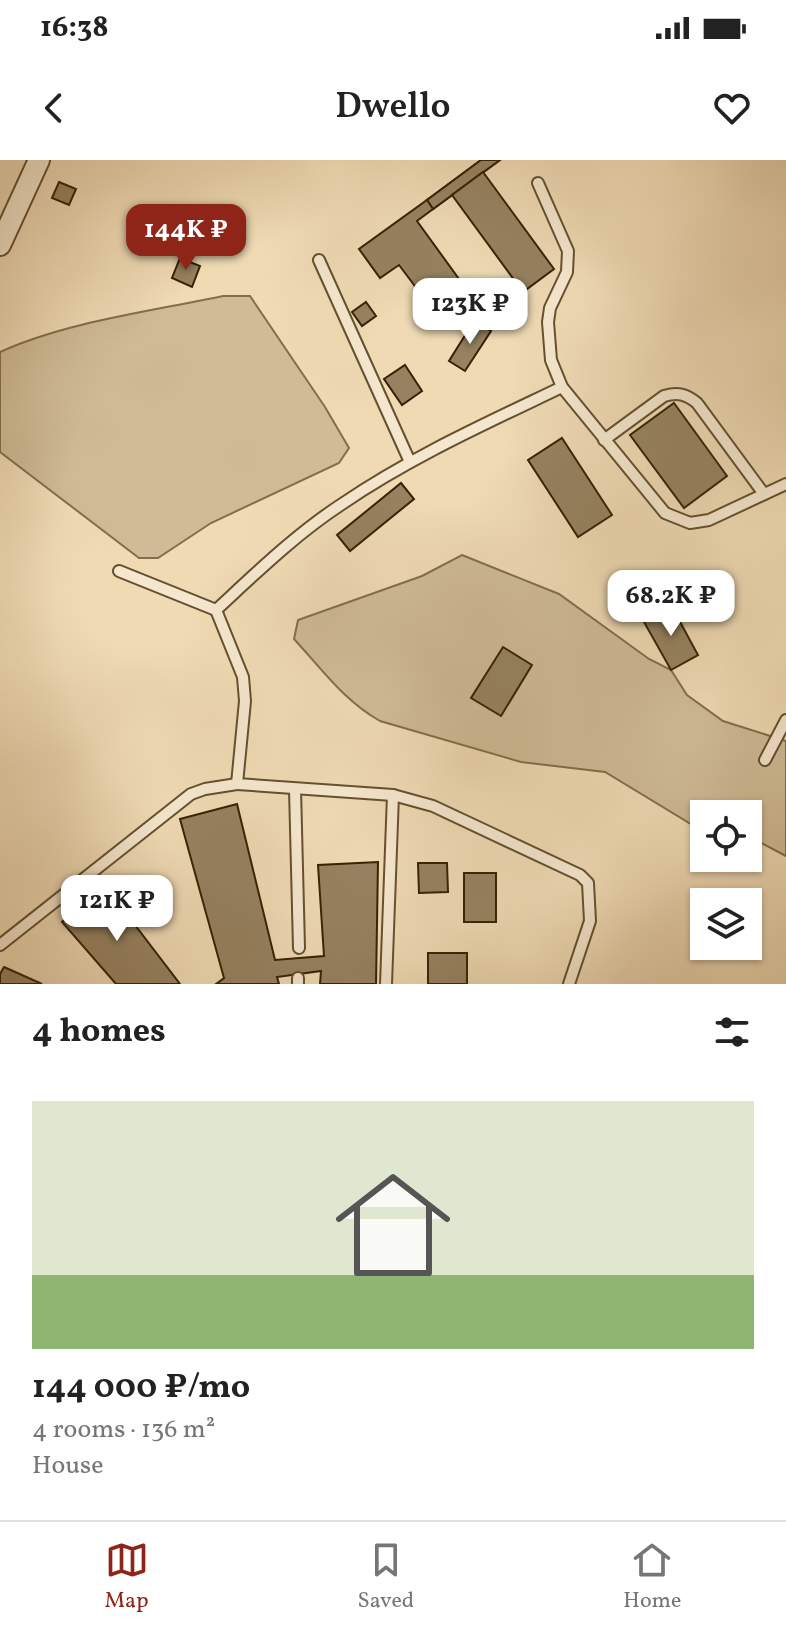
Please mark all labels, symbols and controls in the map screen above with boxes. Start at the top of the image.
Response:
text: 16:38 [40,7,109,49]
text: Dwello [335,83,451,133]
icon: back [32,86,76,130]
icon: heart [710,86,754,130]
pin: 144K ₽ [121,204,251,272]
text: 144K ₽ [144,212,228,248]
pin: 123K ₽ [405,278,535,346]
text: 123K ₽ [431,286,509,322]
pin: 68.2K ₽ [597,570,745,638]
text: 68.2K ₽ [626,578,716,614]
map controls [690,800,762,960]
button: locate [690,800,762,872]
pin: 121K ₽ [52,875,182,943]
text: 121K ₽ [79,883,155,919]
button: layers [690,888,762,960]
text: 4 homes [32,1009,166,1056]
icon: filters [710,1010,754,1054]
icon: home [321,1153,465,1297]
text: 144 000 ₽/mo [32,1365,250,1412]
text: 4 rooms · 136 m² [32,1412,215,1448]
text: House [32,1448,104,1484]
tab: Map [105,1538,149,1617]
tab: Saved [358,1538,414,1617]
tab: Home [623,1538,681,1617]

